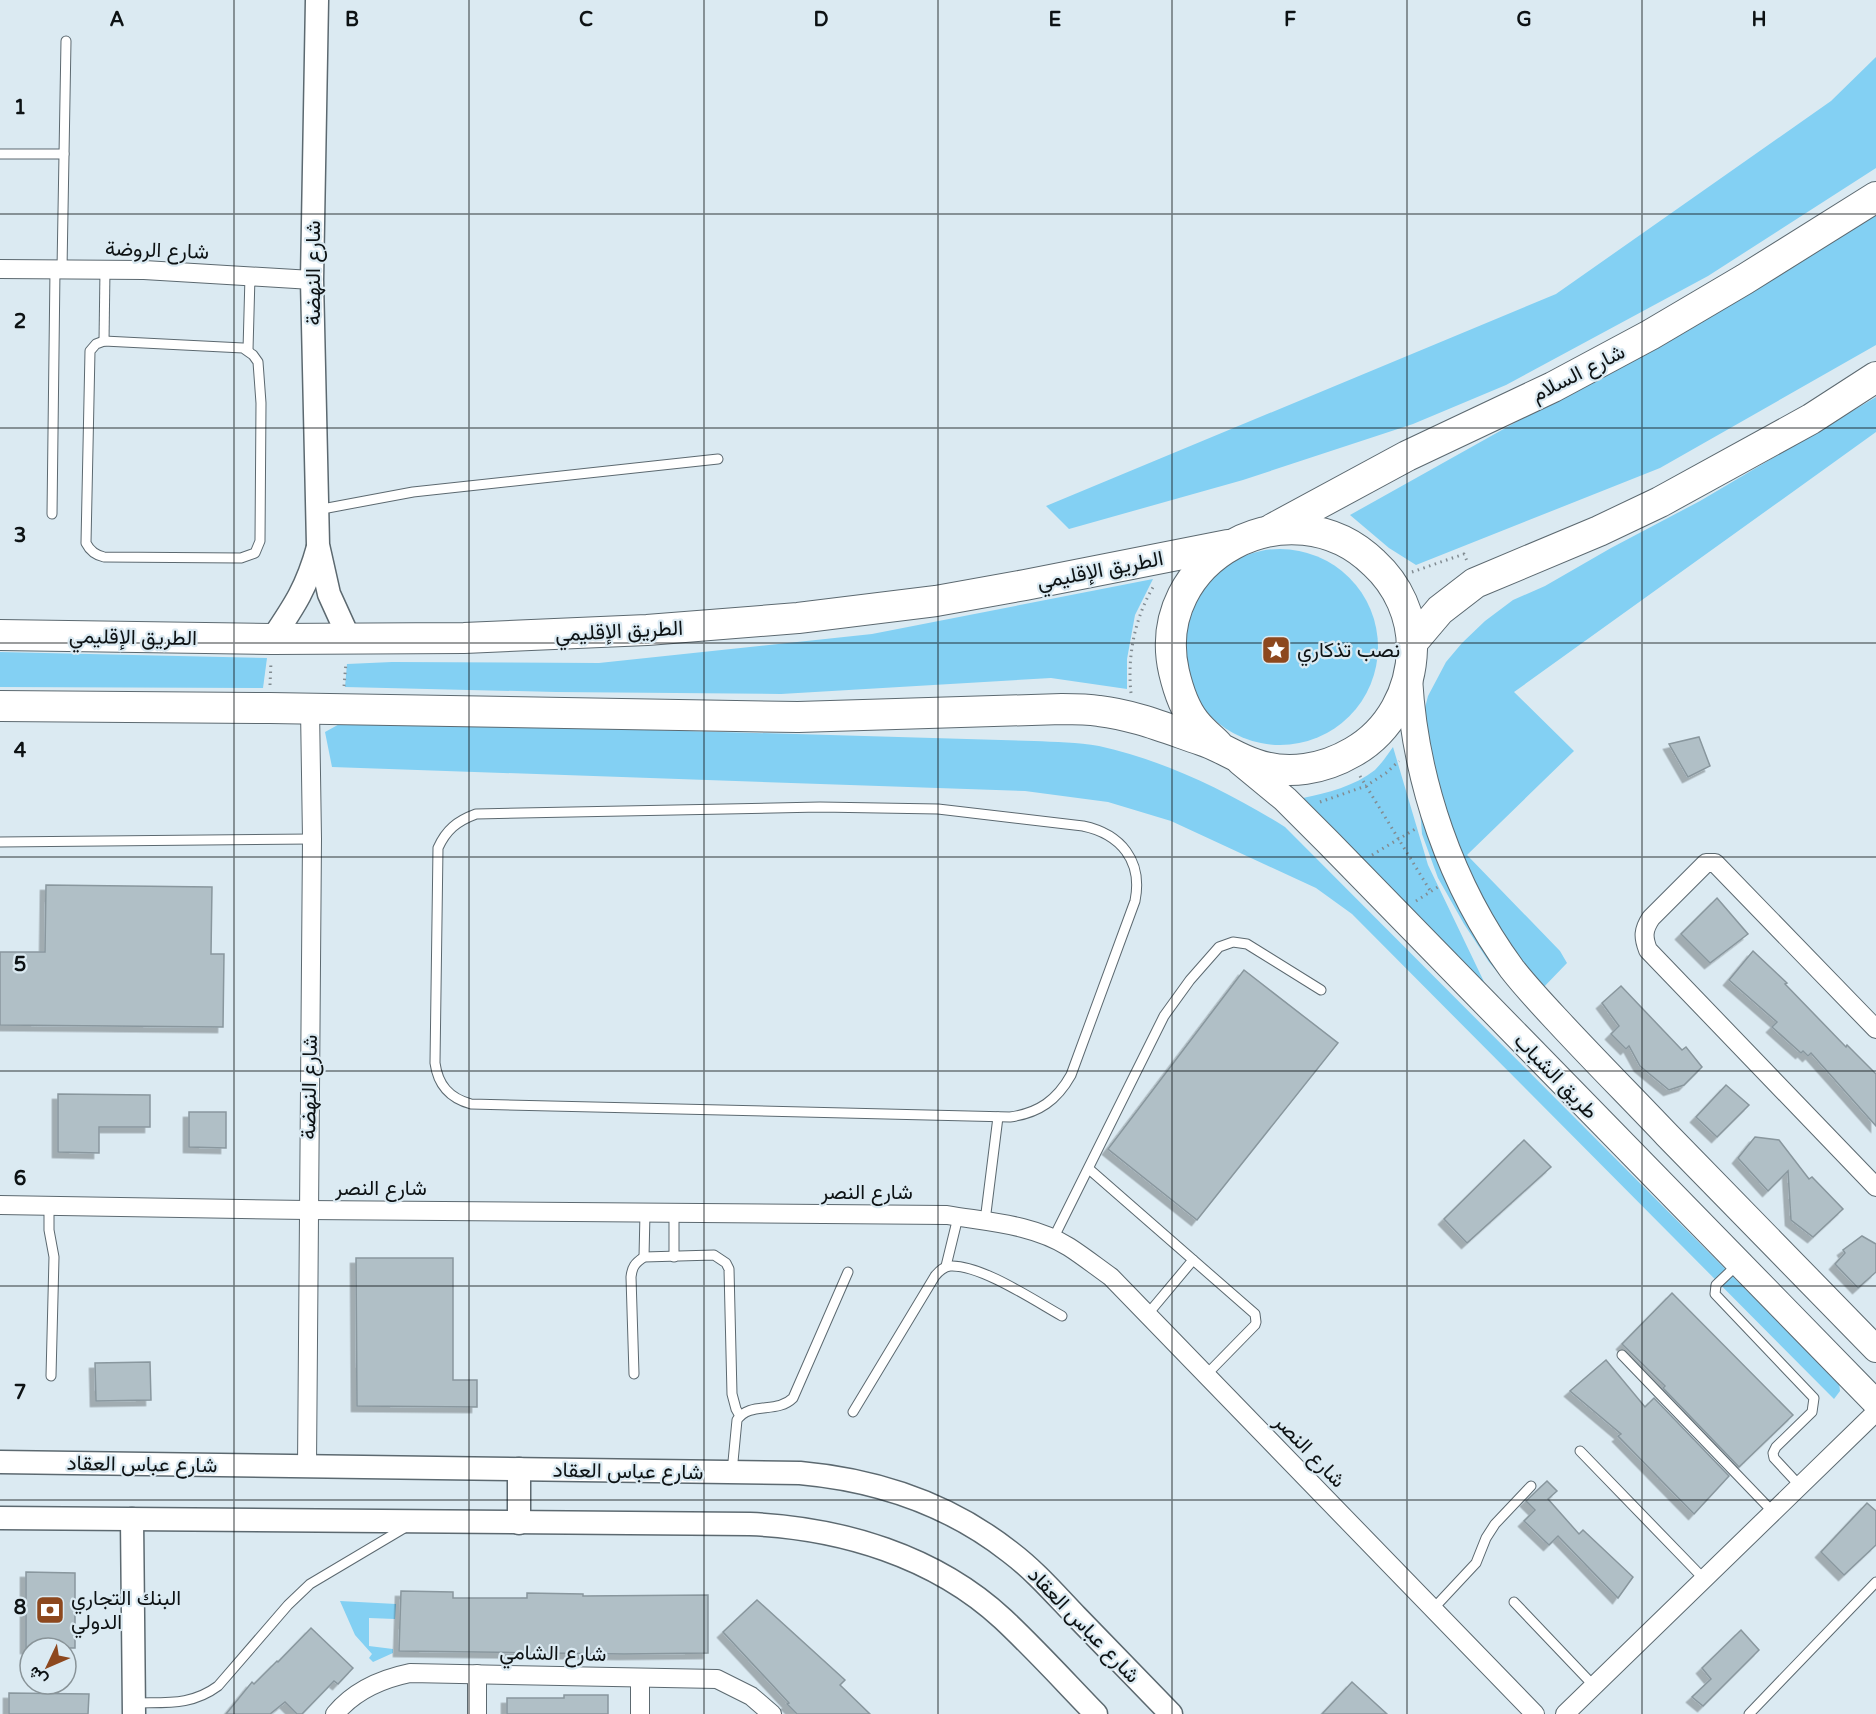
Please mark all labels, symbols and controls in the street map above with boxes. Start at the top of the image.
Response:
text: A [110,8,125,32]
text: B [345,8,359,32]
text: C [579,8,593,32]
text: D [813,8,829,32]
text: E [1049,8,1062,32]
text: F [1284,8,1296,32]
text: G [1516,8,1532,32]
text: H [1751,8,1767,32]
text: 1 [14,96,26,120]
street label: شارع النهضة [301,220,327,326]
street label: شارع الروضة [104,236,209,266]
text: 2 [14,310,26,334]
street label: شارع السلام [1527,339,1630,409]
text: 3 [14,524,26,548]
street label: الطريق الإقليمي [1035,546,1166,599]
street label: الطريق الإقليمي [554,616,684,651]
street label: الطريق الإقليمي [69,624,197,655]
place icon: نصب تذكاري [1260,634,1292,666]
place label: نصب تذكاري [1297,638,1400,667]
text: 4 [14,739,27,763]
text: 5 [14,953,26,977]
street label: طريق الشباب [1509,1028,1603,1125]
street label: شارع النهضة [296,1034,324,1140]
text: 6 [14,1167,26,1191]
street label: شارع النصر [334,1176,427,1202]
street label: شارع النصر [820,1180,913,1206]
text: 7 [14,1381,26,1405]
street label: شارع النصر [1267,1409,1351,1494]
street label: شارع عباس العقاد [66,1451,218,1479]
street label: شارع عباس العقاد [552,1458,704,1486]
street label: شارع عباس العقاد [1022,1562,1145,1689]
place label: البنك التجاري الدولي [71,1586,181,1639]
bank icon: البنك التجاري الدولي [34,1594,66,1626]
text: 8 [14,1596,26,1620]
north arrow [18,1636,78,1696]
street label: شارع الشامي [499,1640,607,1671]
text: ش [24,1662,52,1690]

